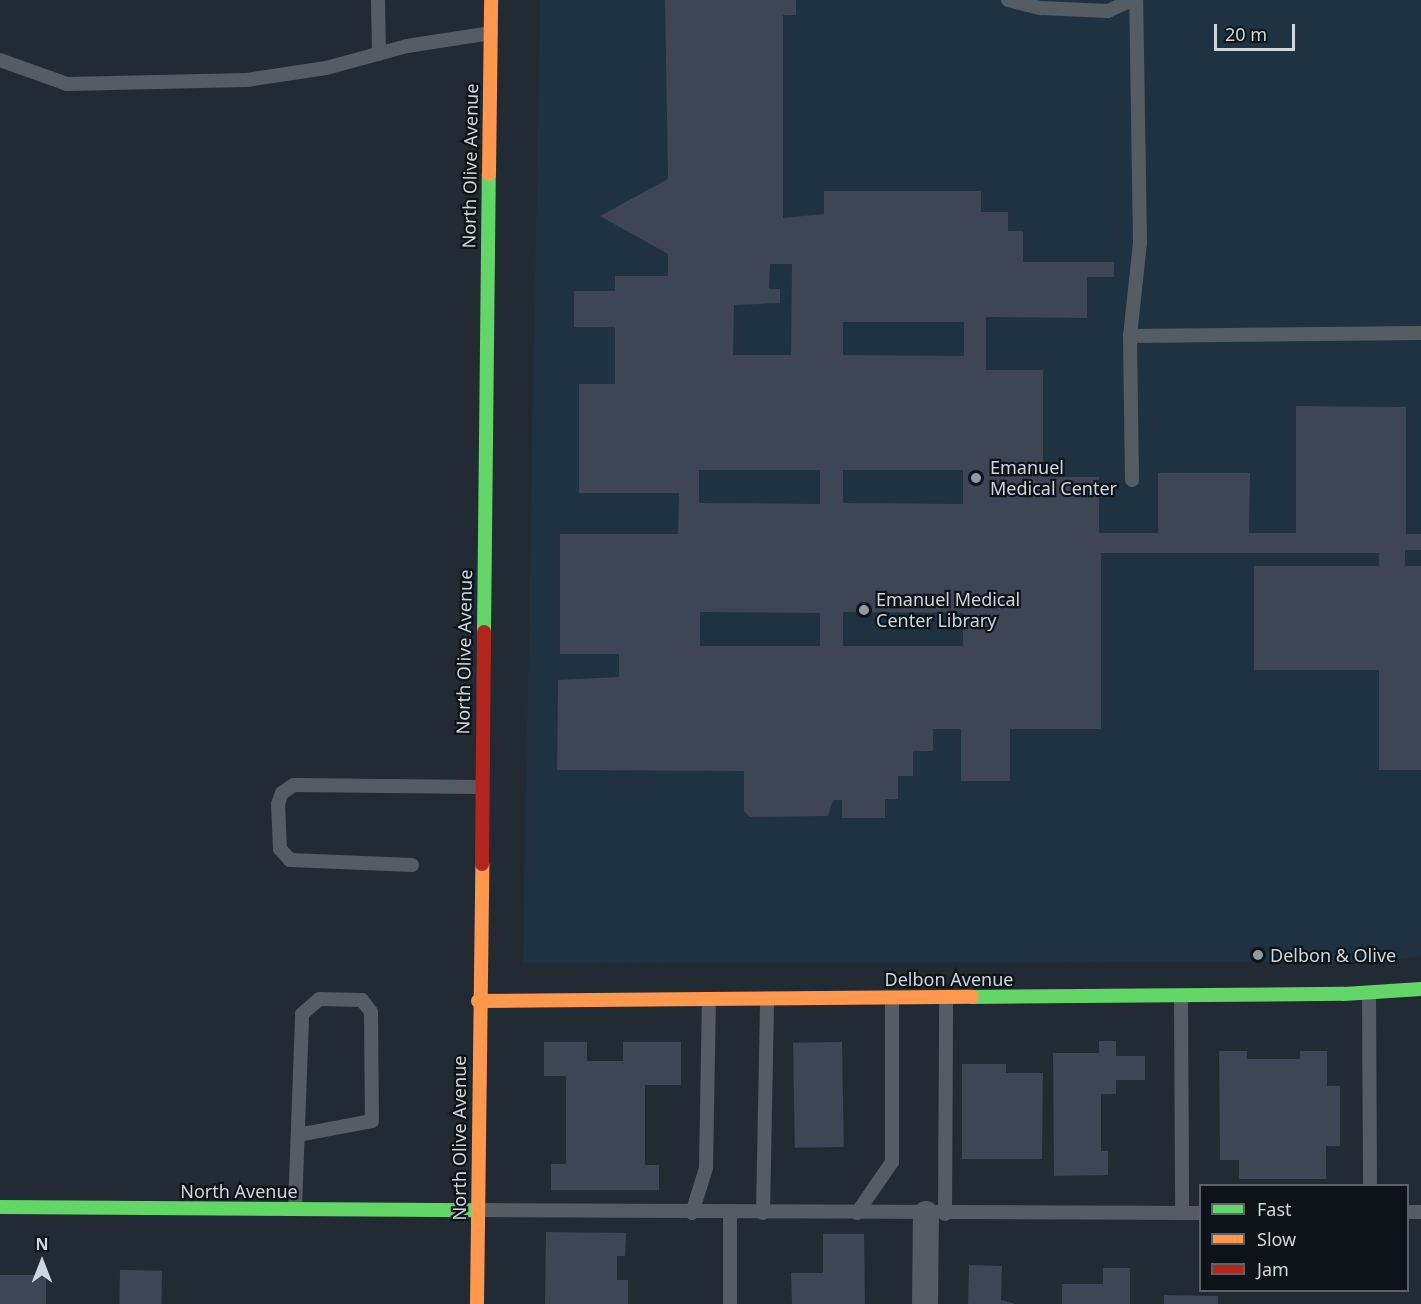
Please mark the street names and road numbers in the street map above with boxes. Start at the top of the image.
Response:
street label: North Olive Avenue [458,83,482,249]
street label: North Olive Avenue [452,569,476,735]
street label: Delbon Avenue [885,968,1013,990]
street label: North Olive Avenue [448,1056,470,1220]
street label: North Avenue [180,1180,298,1202]

